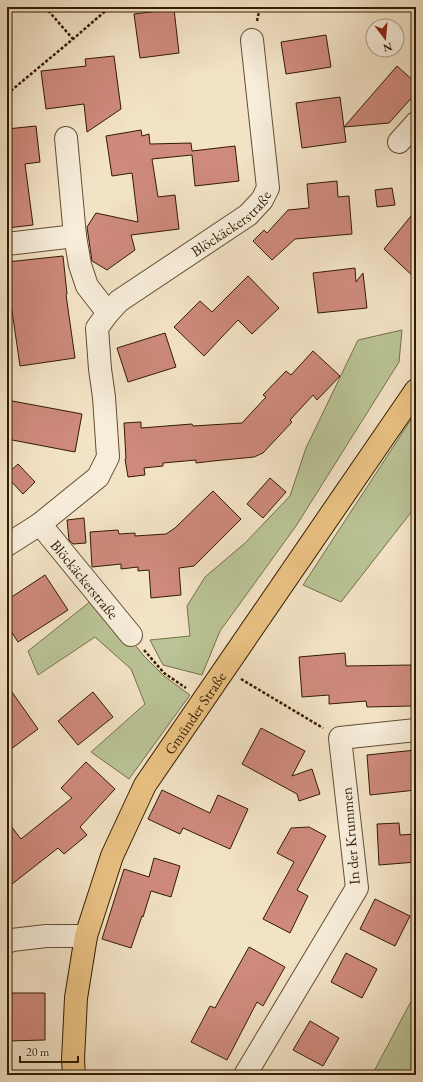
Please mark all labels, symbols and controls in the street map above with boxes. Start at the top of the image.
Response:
north arrow [365,18,405,58]
text: N [381,40,394,56]
street label: Blöckäckerstraße [187,187,275,260]
street label: Blöckäckerstraße [47,535,123,623]
street label: Gmünder Straße [160,668,230,758]
street label: In der Krummen [336,786,364,886]
scale bar [20,1038,78,1064]
text: 20 m [26,1044,50,1060]

